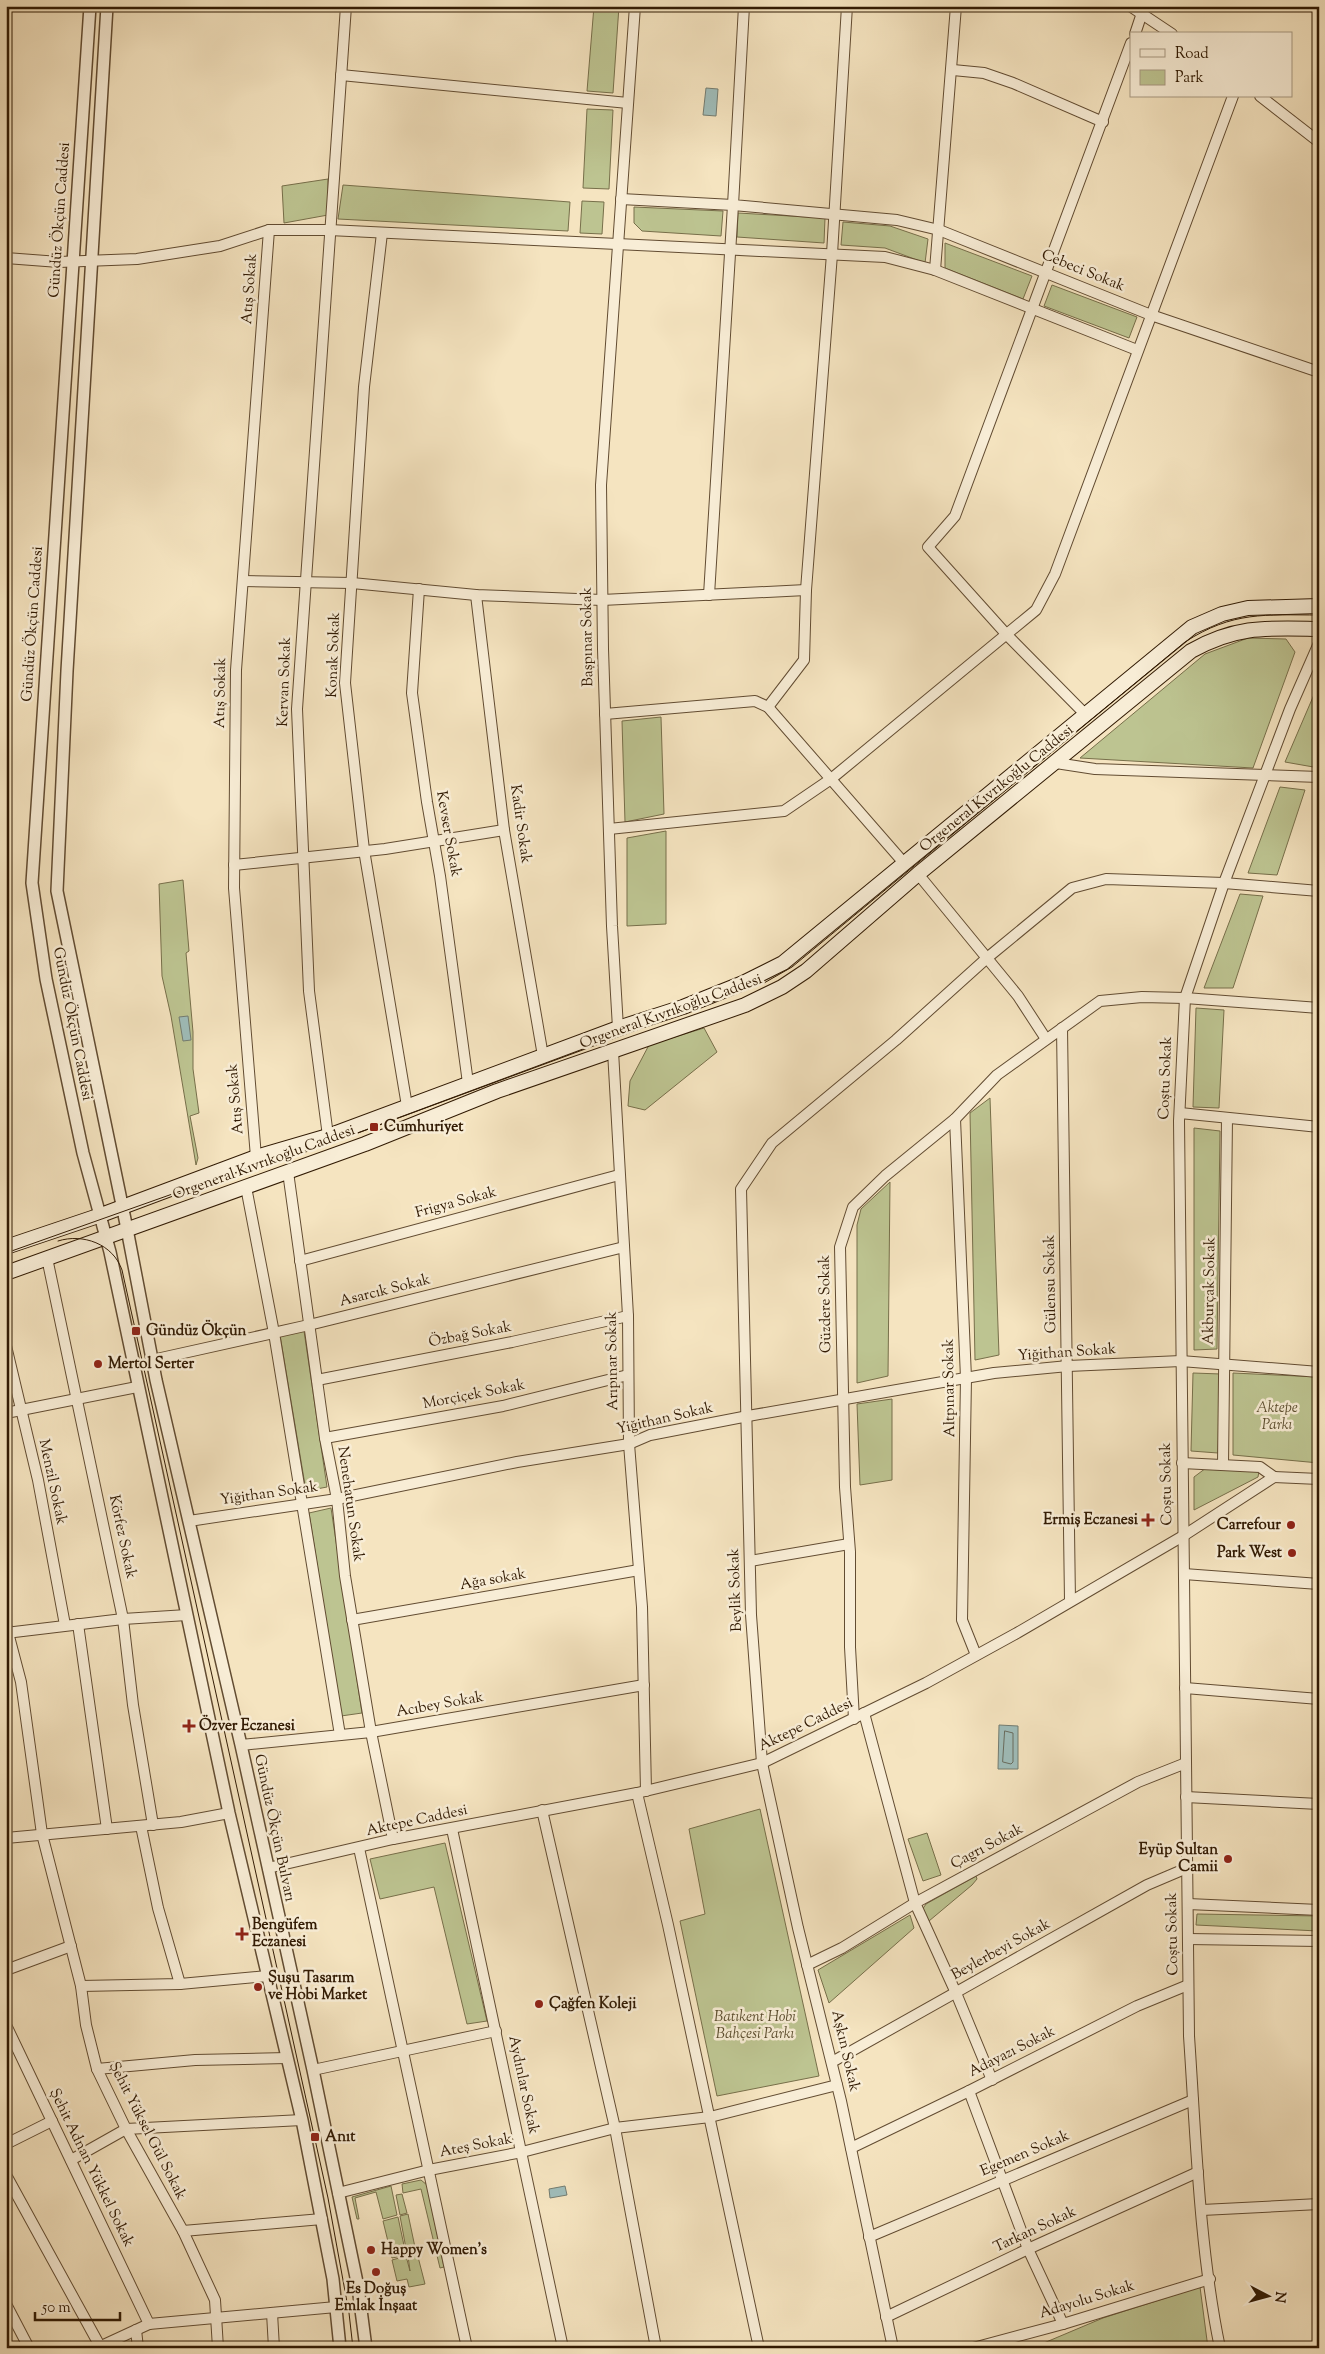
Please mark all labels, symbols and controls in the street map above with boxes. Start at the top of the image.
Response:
legend [1130,32,1292,98]
text: Road [1175,44,1209,65]
text: Park [1175,68,1204,89]
street label: Gündüz Ökçün Caddesi [43,141,76,299]
street label: Cebeci Sokak [1038,245,1128,297]
street label: Atış Sokak [237,253,263,325]
street label: Gündüz Ökçün Caddesi [16,545,49,703]
street label: Başpınar Sokak [577,587,599,687]
street label: Konak Sokak [322,612,346,698]
street label: Kervan Sokak [273,637,297,727]
street label: Atış Sokak [210,657,232,729]
street label: Orgeneral Kıvrıkoğlu Caddesi [916,720,1078,858]
street label: Kadir Sokak [504,783,536,865]
street label: Kevser Sokak [430,789,466,879]
street label: Gündüz Ökçün Caddesi [47,945,98,1103]
street label: Orgeneral Kıvrıkoğlu Caddesi [577,969,765,1055]
street label: Coştu Sokak [1154,1036,1178,1120]
street label: Atış Sokak [222,1063,250,1135]
place label: Cumhuriyet [384,1117,464,1138]
street label: Orgeneral Kıvrıkoğlu Caddesi [170,1120,358,1206]
marker: Cumhuriyet [368,1121,380,1133]
street label: Frigya Sokak [413,1182,499,1224]
street label: Gülensu Sokak [1040,1234,1062,1334]
street label: Akburçak Sokak [1199,1237,1221,1345]
street label: Güzdere Sokak [815,1255,837,1353]
street label: Asarcık Sokak [337,1270,433,1312]
street label: Arıpınar Sokak [602,1311,624,1411]
street label: Özbağ Sokak [427,1316,513,1353]
place label: Gündüz Ökçün [146,1319,247,1342]
marker: Gündüz Ökçün [130,1325,142,1337]
street label: Altpınar Sokak [939,1338,961,1438]
street label: Yiğithan Sokak [1017,1339,1117,1367]
place label: Mertol Serter [108,1354,194,1375]
marker: Mertol Serter [92,1358,104,1370]
street label: Morçiçek Sokak [421,1375,527,1415]
street label: Yiğithan Sokak [615,1398,715,1440]
park label: Aktepe Parkı [1256,1398,1298,1436]
street label: Menzil Sokak [33,1437,71,1527]
street label: Coştu Sokak [1156,1442,1178,1526]
street label: Nenehatun Sokak [332,1445,368,1563]
street label: Yiğithan Sokak [219,1477,319,1511]
street label: Körfez Sokak [103,1493,141,1581]
place label: Ermiş Eczanesi [1043,1510,1139,1531]
marker: Ermiş Eczanesi [1142,1514,1154,1526]
place label: Carrefour [1217,1515,1281,1536]
marker: Carrefour [1285,1519,1297,1531]
place label: Park West [1217,1543,1283,1564]
marker: Park West [1286,1547,1298,1559]
street label: Beylik Sokak [724,1548,748,1632]
street label: Ağa sokak [458,1564,528,1596]
street label: Acıbey Sokak [395,1687,485,1723]
street label: Aktepe Caddesi [755,1693,857,1757]
place label: Özver Eczanesi [199,1714,296,1737]
marker: Özver Eczanesi [183,1720,195,1732]
street label: Gündüz Ökçün Bulvarı [248,1752,301,1904]
street label: Aktepe Caddesi [364,1800,470,1842]
street label: Çagrı Sokak [947,1819,1027,1875]
place label: Eyüp Sultan Camii [1139,1840,1219,1878]
marker: Eyüp Sultan Camii [1222,1853,1234,1865]
street label: Coştu Sokak [1162,1892,1184,1976]
street label: Beylerbeyi Sokak [948,1914,1054,1986]
place label: Bengüfem Eczanesi [252,1915,318,1953]
marker: Bengüfem Eczanesi [236,1928,248,1940]
place label: Şuşu Tasarım ve Hobi Market [268,1968,368,2006]
marker: Şuşu Tasarım ve Hobi Market [252,1981,264,1993]
place label: Çağfen Koleji [549,1994,637,2015]
marker: Çağfen Koleji [533,1998,545,2010]
park label: Batıkent Hobi Bahçesi Parkı [714,2007,796,2045]
street label: Aşkın Sokak [825,2008,865,2094]
street label: Adayazı Sokak [965,2021,1059,2083]
street label: Aydınlar Sokak [502,2034,544,2136]
street label: Şehit Yüksel Gül Sokak [103,2058,191,2204]
street label: Şehit Adnan Yükkel Sokak [43,2085,139,2251]
street label: Egemen Sokak [977,2126,1073,2182]
place label: Anıt [325,2127,356,2148]
street label: Ateş Sokak [438,2129,514,2163]
marker: Anıt [309,2131,321,2143]
street label: Tarkan Sokak [990,2202,1080,2258]
place label: Happy Women's [381,2240,487,2261]
marker: Happy Women's [365,2244,377,2256]
marker: Es Doğuş Emlak İnşaat [370,2266,382,2278]
north arrow [1242,2272,1292,2322]
street label: Adayolu Sokak [1037,2276,1137,2324]
place label: Es Doğuş Emlak İnşaat [335,2279,418,2317]
scale bar [35,2289,120,2321]
text: N [1268,2291,1289,2304]
text: 50 m [41,2298,71,2319]

